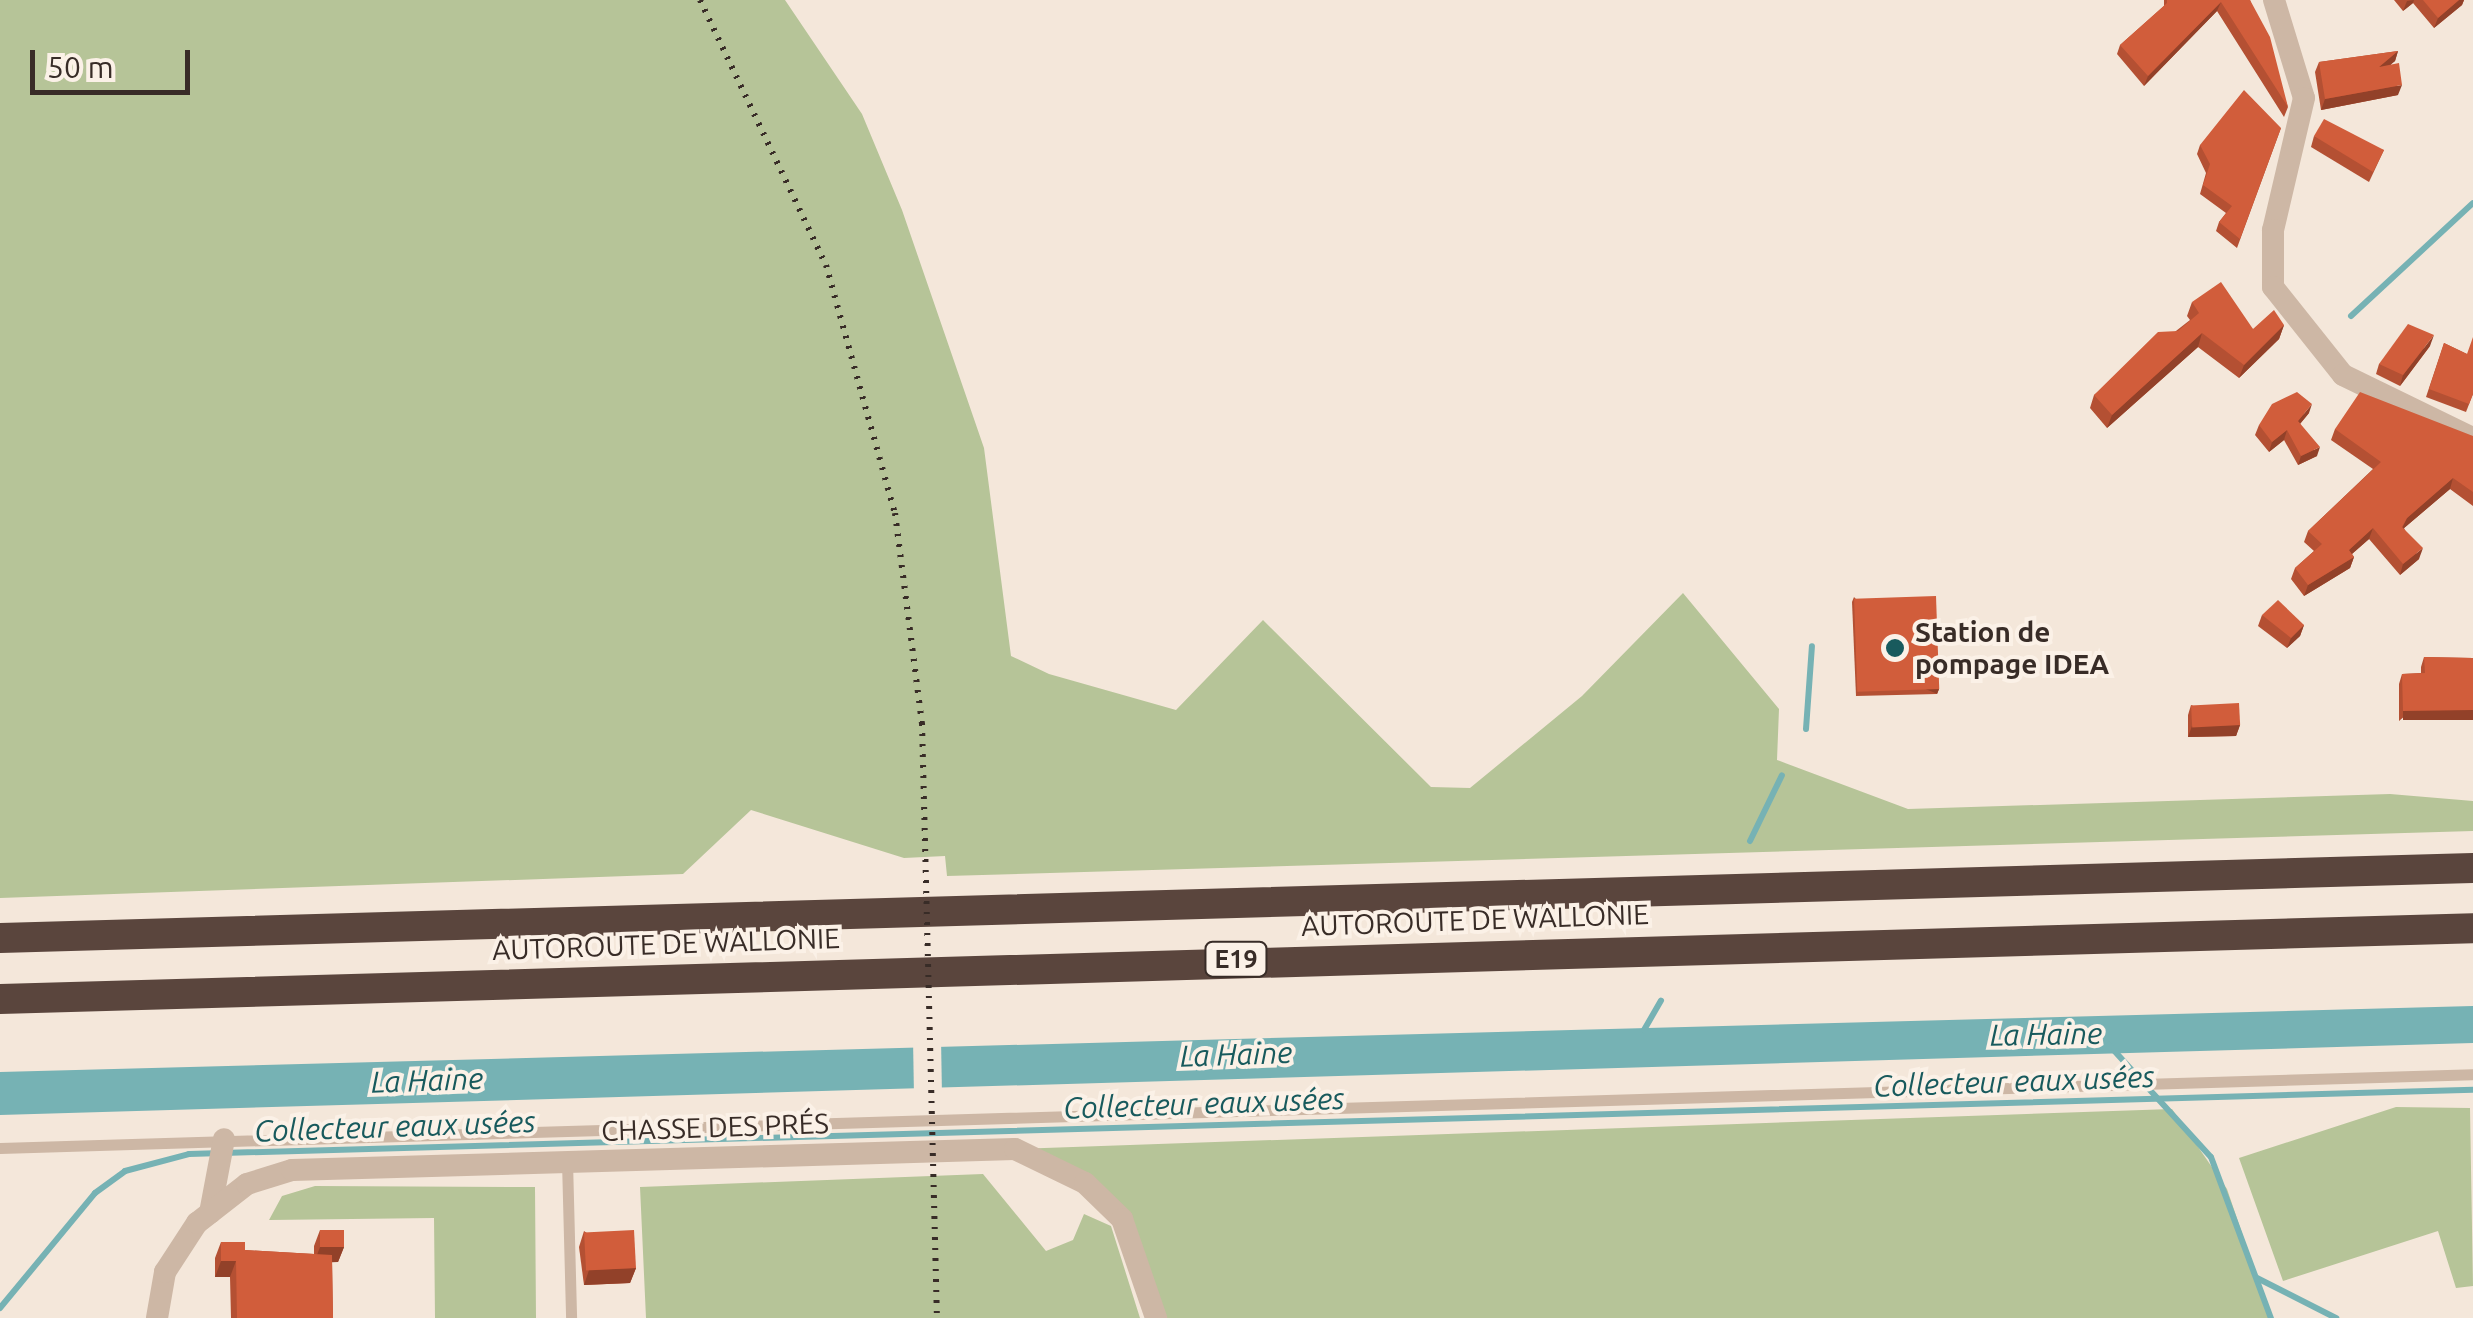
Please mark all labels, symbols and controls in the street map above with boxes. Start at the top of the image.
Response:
scale bar [35,30,195,92]
text: 50 m [47,50,114,84]
place label: Station de pompage IDEA [1915,615,2109,681]
marker: Station de pompage IDEA [1884,637,1906,659]
street label: AUTOROUTE DE WALLONIE [1301,897,1649,943]
street label: AUTOROUTE DE WALLONIE [492,921,840,967]
road number: E19 [1204,939,1268,979]
water label: La Haine [1989,1015,2103,1053]
water label: La Haine [1179,1034,1293,1074]
water label: Collecteur eaux usées [1873,1058,2155,1104]
water label: La Haine [370,1060,484,1100]
water label: Collecteur eaux usées [1063,1080,1345,1126]
water label: Collecteur eaux usées [254,1103,536,1149]
street label: CHASSE DES PRÉS [601,1106,829,1148]

